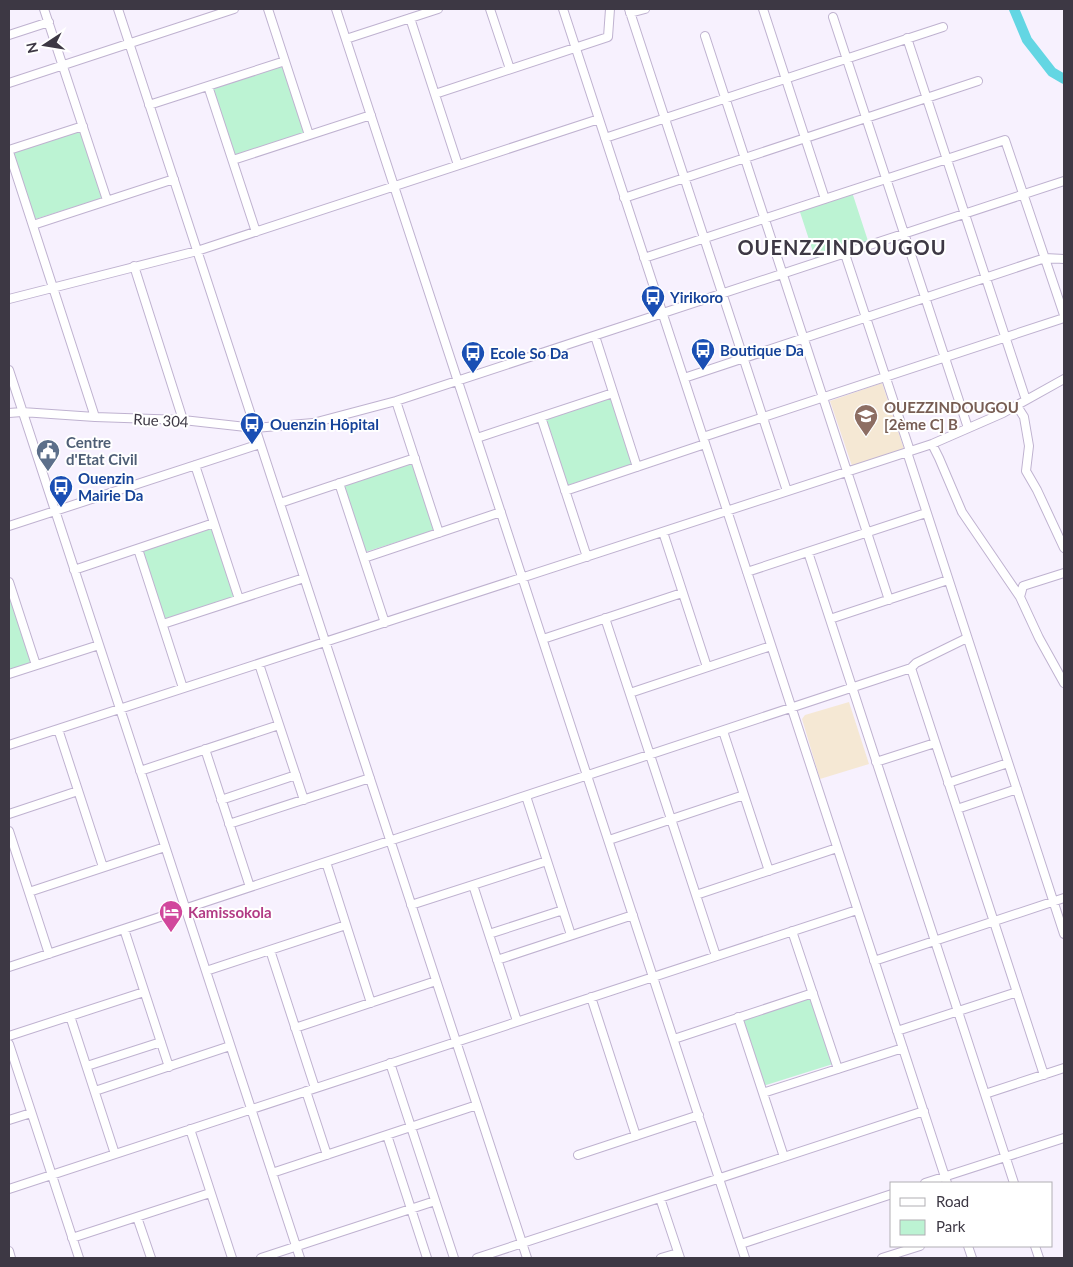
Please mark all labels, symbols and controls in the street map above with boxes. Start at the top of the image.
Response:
north arrow [20,20,70,70]
text: N [22,41,41,55]
district label: OUENZZINDOUGOU [737,235,947,259]
bus stop icon: Yirikoro [640,284,666,318]
place label: Yirikoro [669,288,724,306]
bus stop icon: Boutique Da [690,337,716,371]
bus stop icon: Ecole So Da [460,340,486,374]
place label: Boutique Da [720,341,804,359]
place label: Ecole So Da [490,344,569,362]
place label: OUEZZINDOUGOU [2ème C] B [884,398,1019,433]
school or university icon: OUEZZINDOUGOU [2ème C] B [853,403,879,437]
street label: Rue 304 [133,410,189,430]
bus stop icon: Ouenzin Hôpital [239,411,265,445]
place label: Ouenzin Hôpital [270,415,379,433]
place label: Centre d'Etat Civil [66,433,138,468]
public building icon: Centre d'Etat Civil [35,438,61,472]
place label: Ouenzin Mairie Da [78,469,143,504]
bus stop icon: Ouenzin Mairie Da [48,474,74,508]
hotel icon: Kamissokola [158,899,184,933]
place label: Kamissokola [188,903,272,921]
legend [890,1182,1053,1247]
text: Road [936,1192,969,1210]
text: Park [936,1217,966,1235]

